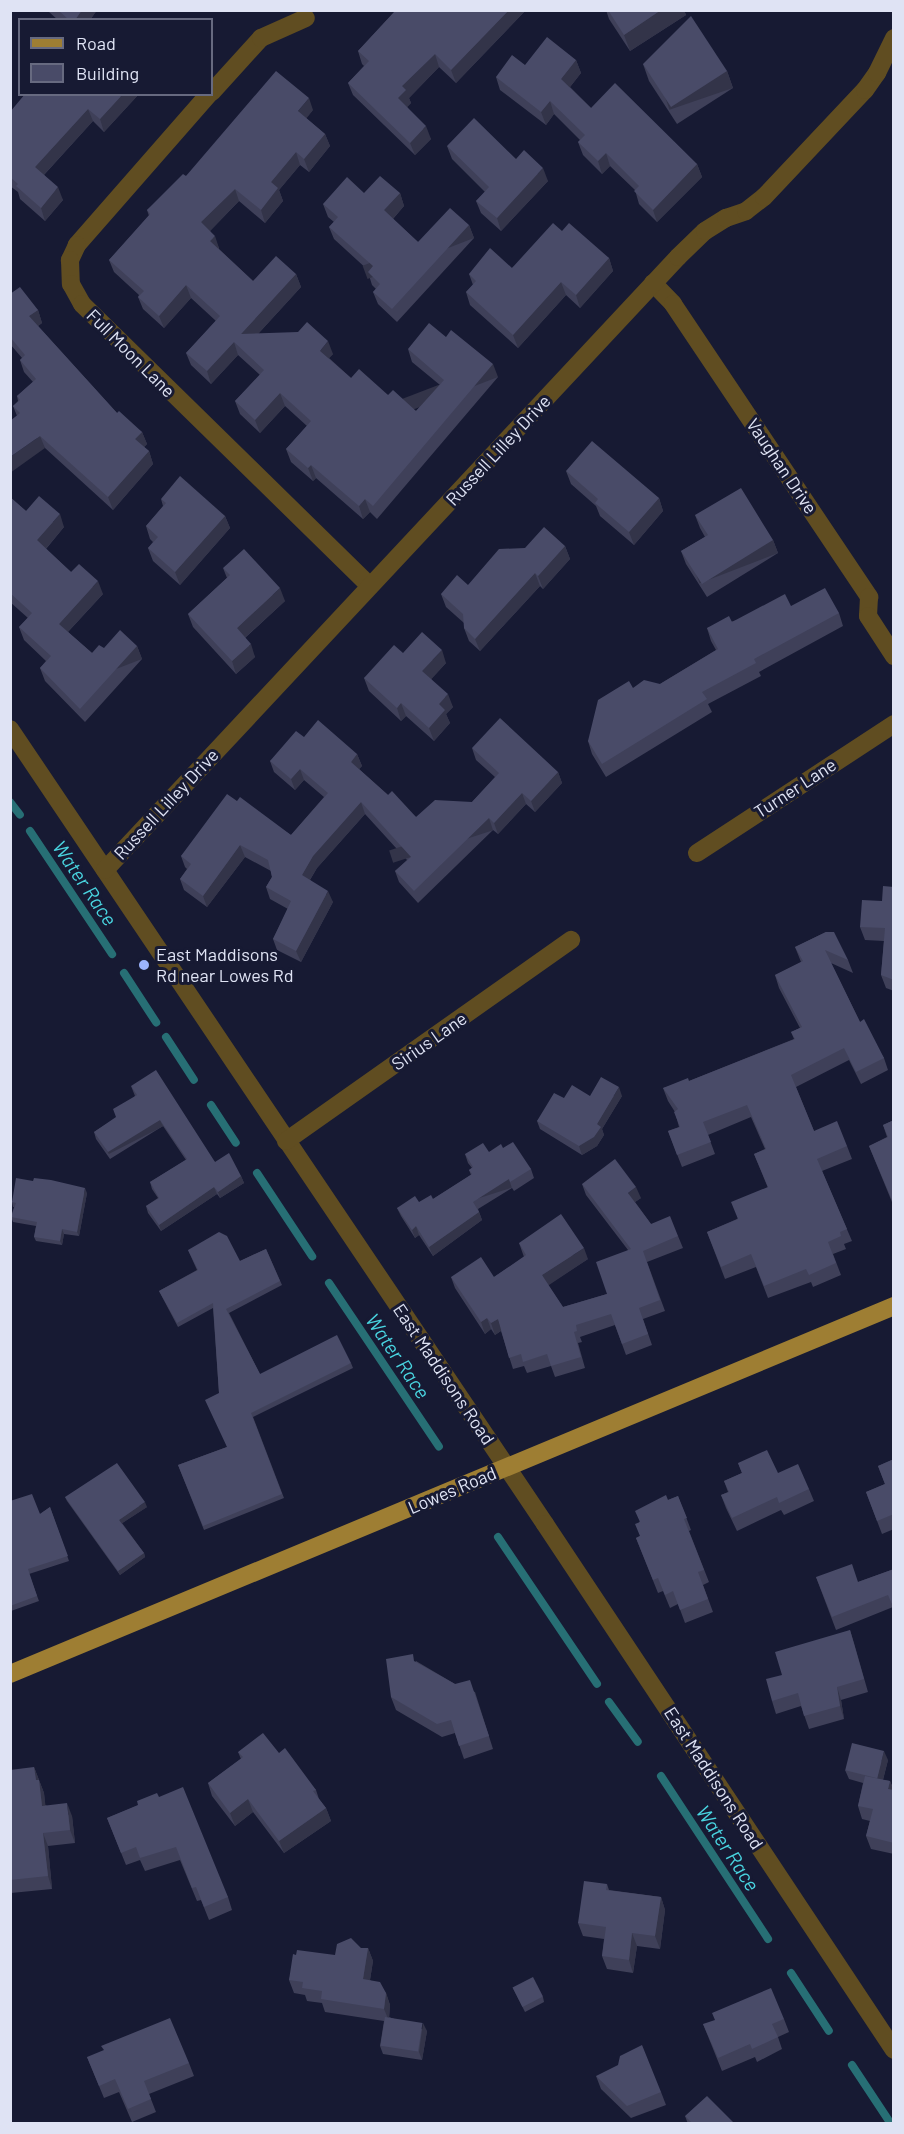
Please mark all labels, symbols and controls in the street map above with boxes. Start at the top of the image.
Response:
legend [18,18,213,96]
text: Road [76,32,116,54]
text: Building [76,62,139,84]
street label: Full Moon Lane [82,304,180,402]
street label: Russell Lilley Drive [441,390,555,510]
street label: Vaughan Drive [742,414,822,518]
street label: Russell Lilley Drive [109,744,223,864]
street label: Turner Lane [750,753,840,823]
water label: Water Race [48,836,122,930]
place label: East Maddisons Rd near Lowes Rd [156,944,294,986]
marker: East Maddisons Rd near Lowes Rd [137,958,151,972]
street label: Sirius Lane [387,1007,471,1075]
street label: East Maddisons Road [389,1299,499,1449]
water label: Water Race [361,1309,435,1403]
street label: Lowes Road [405,1462,499,1518]
street label: East Maddisons Road [660,1703,768,1853]
water label: Water Race [691,1801,765,1895]

